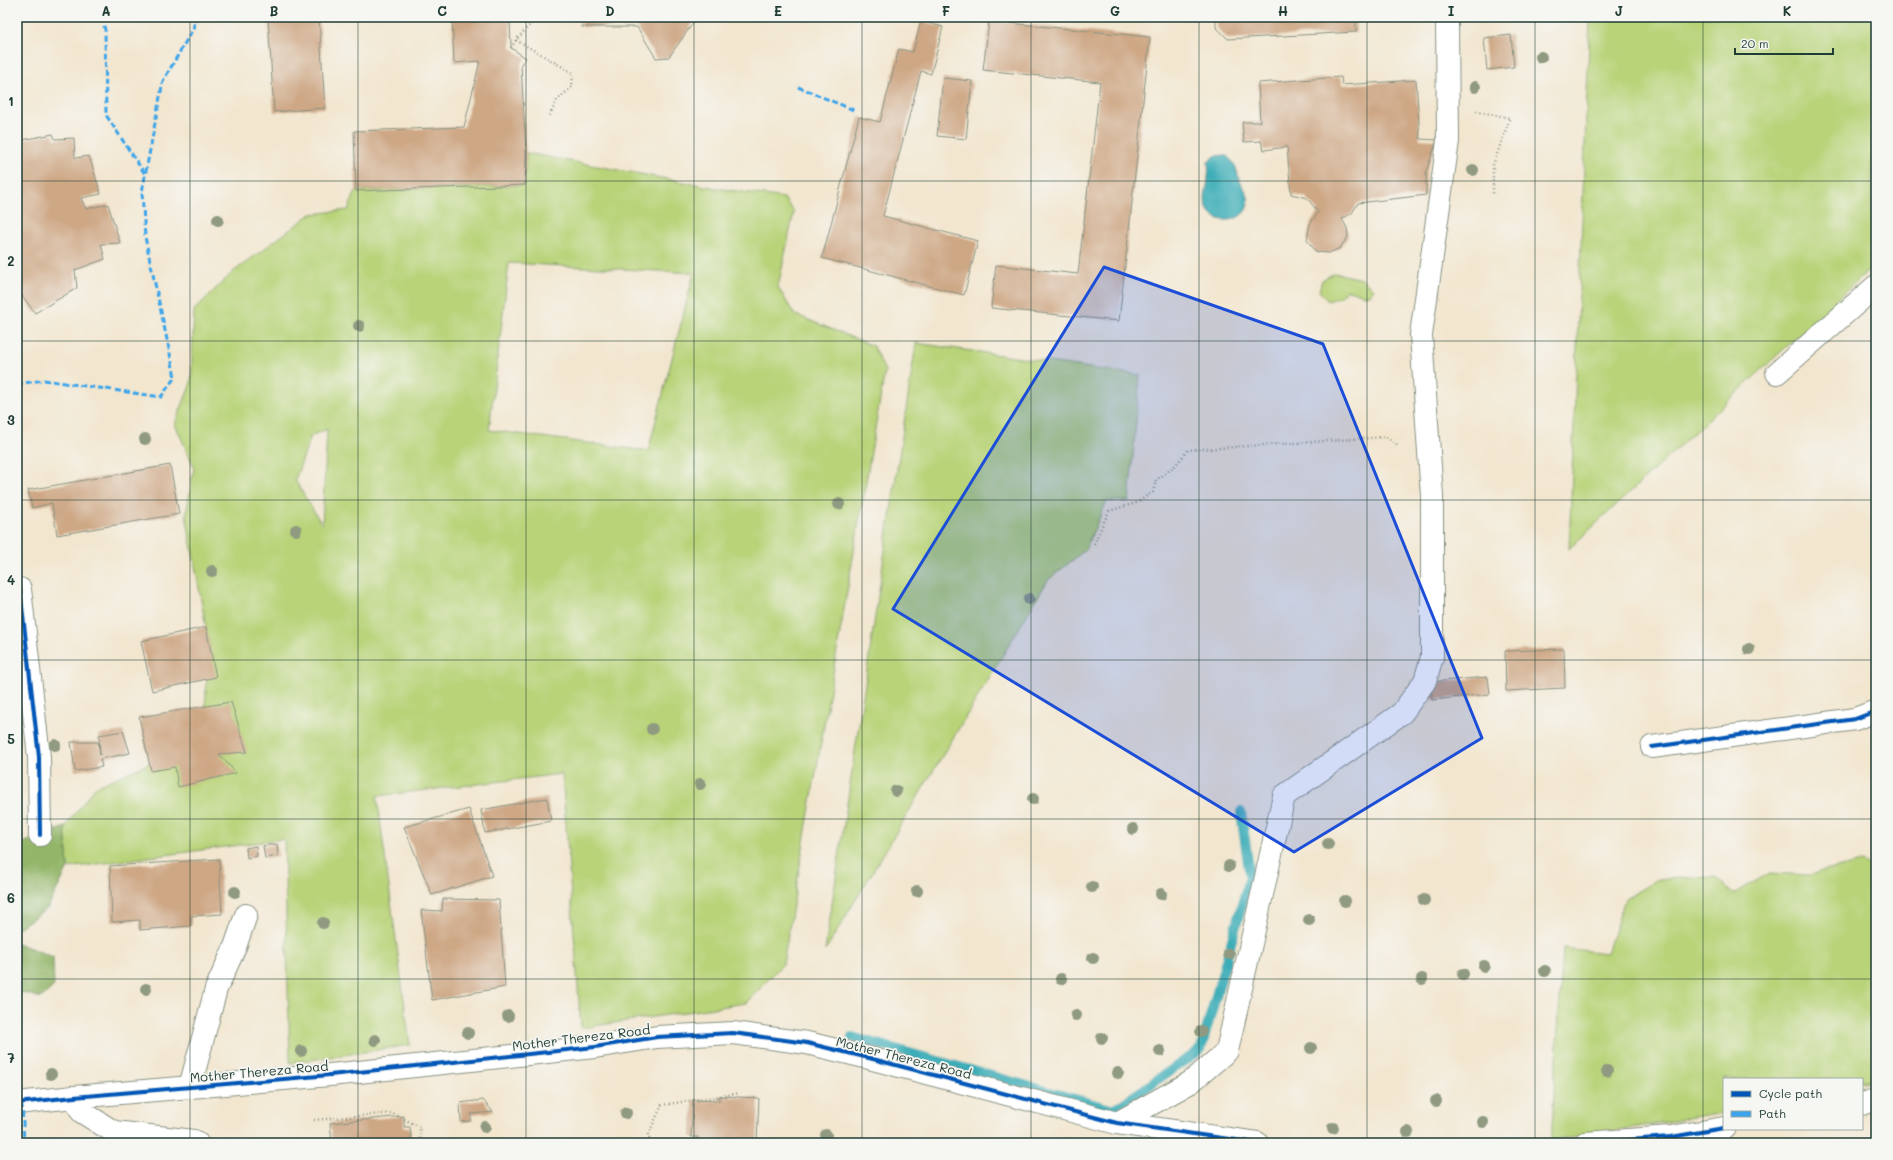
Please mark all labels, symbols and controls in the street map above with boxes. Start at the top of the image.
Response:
text: A [101,2,111,19]
text: B [270,2,279,19]
text: C [437,2,447,19]
text: D [605,2,615,19]
text: E [774,2,782,19]
text: F [942,2,950,19]
text: G [1110,2,1120,19]
text: H [1278,2,1288,19]
text: I [1448,2,1455,19]
text: J [1615,2,1623,19]
text: K [1783,2,1792,19]
scale bar [1735,30,1833,56]
text: 20 m [1741,35,1769,51]
text: 1 [8,92,14,109]
text: 2 [7,252,15,269]
text: 3 [7,411,15,428]
text: 4 [7,571,15,588]
text: 5 [7,730,15,747]
text: 6 [7,889,15,906]
street label: Mother Thereza Road [511,1020,651,1054]
street label: Mother Thereza Road [835,1032,973,1082]
text: 7 [7,1049,15,1066]
street label: Mother Thereza Road [189,1056,329,1086]
legend [1723,1078,1863,1130]
text: Cycle path [1759,1085,1822,1101]
text: Path [1759,1105,1786,1121]

